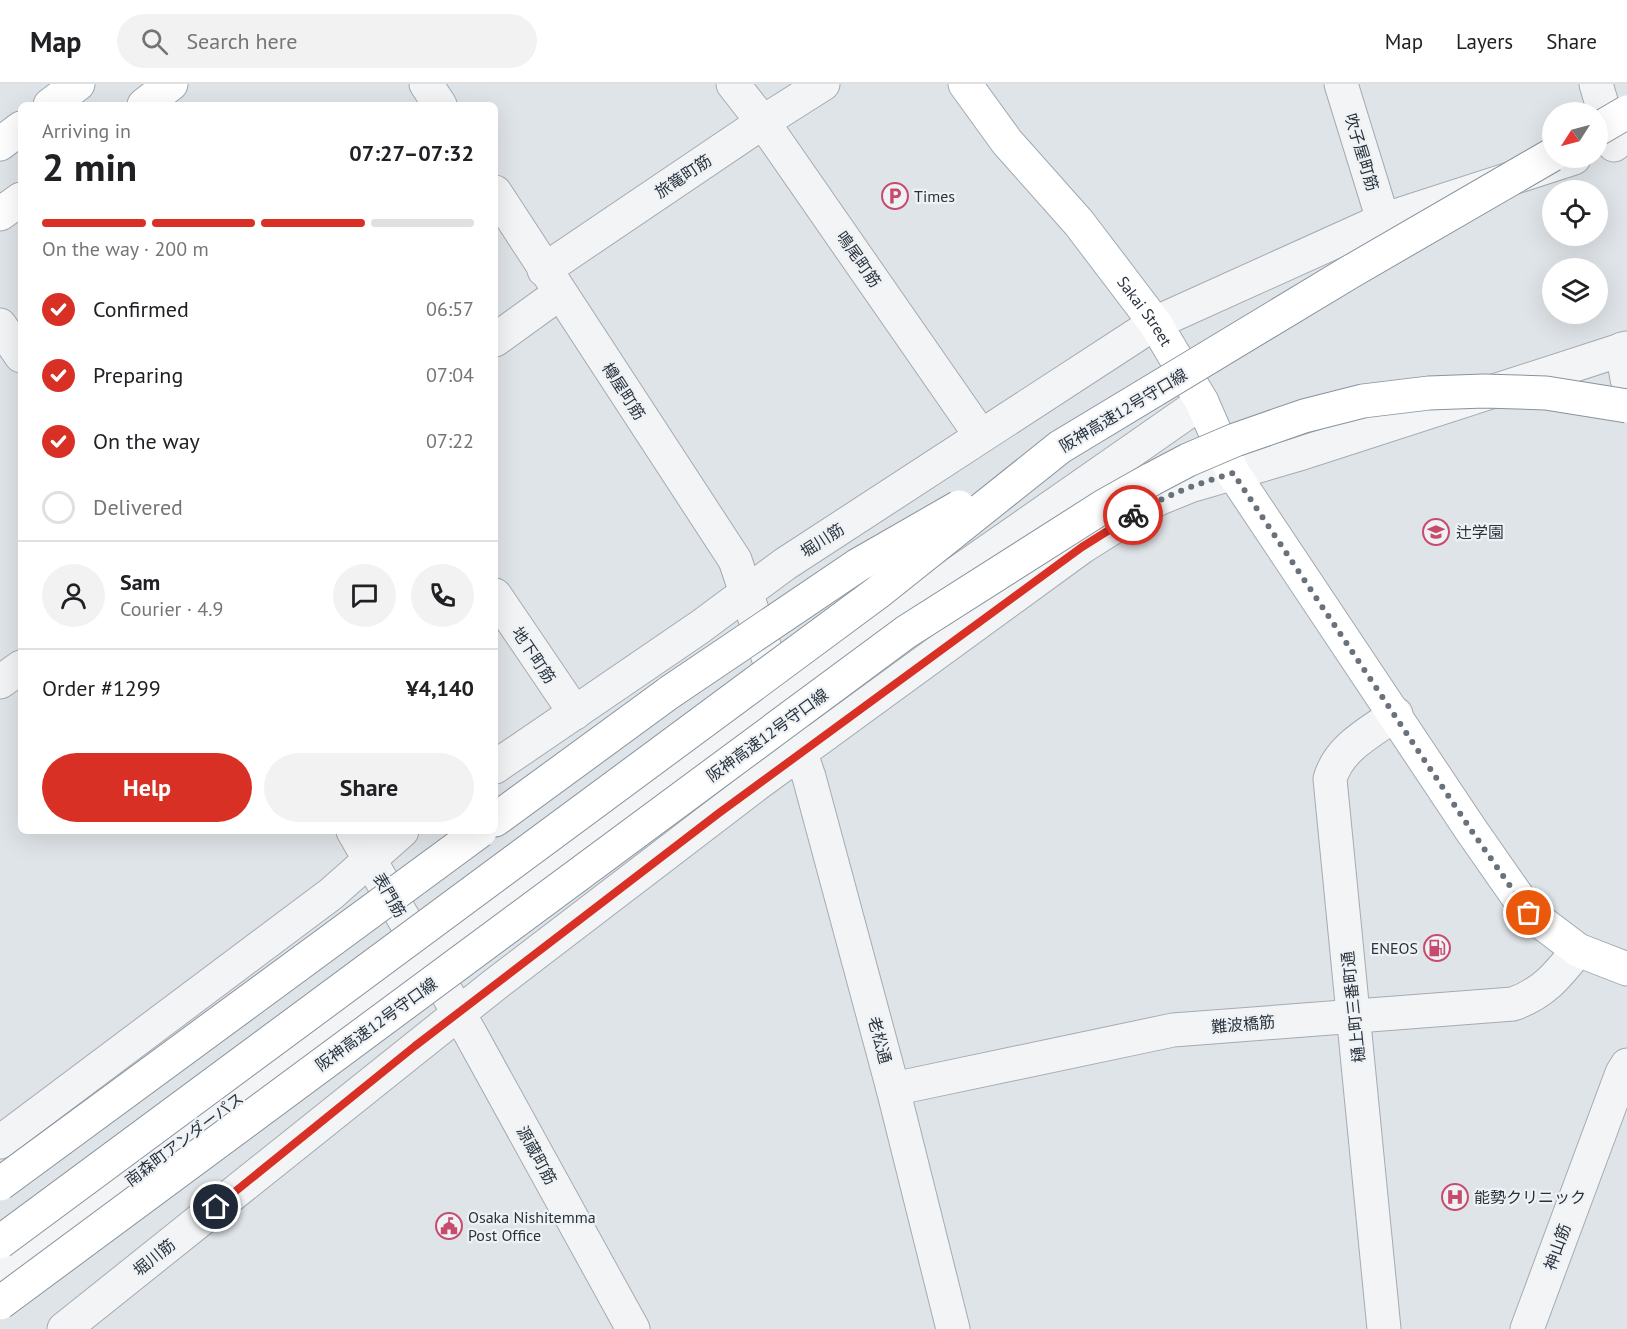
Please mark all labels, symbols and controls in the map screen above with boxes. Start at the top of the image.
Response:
search box [117,14,537,68]
text: Map [30,23,81,60]
icon: search [138,25,171,58]
text: Search here [186,27,297,55]
text: Map [1385,28,1423,55]
text: Layers [1456,28,1513,55]
text: Share [1546,28,1597,55]
north arrow [1542,102,1608,168]
map controls [1542,102,1608,324]
street label: 吹子屋町筋 [1341,111,1383,193]
text: Arriving in [42,118,131,144]
text: 07:27–07:32 [349,139,474,167]
text: 2 min [42,141,137,192]
street label: 旅篭町筋 [651,150,715,202]
button: locate [1542,180,1608,246]
parking icon: Times [880,181,910,211]
place label: Times [914,186,955,206]
street label: 鳴尾町筋 [832,227,886,291]
text: On the way · 200 m [42,236,209,262]
button: layers [1542,258,1608,324]
street label: Sakai Street [1113,272,1177,350]
icon: check [42,293,75,326]
text: Confirmed [93,295,189,323]
text: 06:57 [426,296,474,322]
icon: check [42,359,75,392]
street label: 樽屋町筋 [598,359,650,423]
text: Preparing [93,361,183,389]
text: 07:04 [426,362,474,388]
street label: 阪神高速12号守口線 [1056,364,1190,456]
icon: check [42,425,75,458]
text: On the way [93,427,200,455]
text: 07:22 [426,428,474,454]
courier [1103,485,1163,545]
text: Delivered [93,493,183,521]
icon: bike [1117,499,1150,532]
school or university icon: 辻学園 [1421,517,1451,547]
street label: 堀川筋 [796,519,848,561]
place label: 辻学園 [1456,522,1504,542]
button: person [42,564,105,627]
button: chat [333,564,396,627]
button: phone [411,564,474,627]
text: Sam [120,568,160,596]
text: Courier · 4.9 [120,596,223,622]
street label: 地下町筋 [508,623,560,687]
text: Order #1299 [42,674,161,702]
text: ¥4,140 [406,674,474,702]
street label: 阪神高速12号守口線 [702,684,832,786]
button: Help [42,753,252,822]
button: Share [264,753,474,822]
street label: 表門筋 [369,869,411,921]
pin [1503,887,1554,938]
icon: bag [1512,896,1545,929]
fuel station icon: ENEOS [1422,933,1452,963]
place label: ENEOS [1371,938,1418,958]
street label: 樋上町三番町通 [1337,950,1369,1064]
street label: 阪神高速12号守口線 [311,973,441,1075]
street label: 難波橋筋 [1210,1011,1276,1037]
street label: 老松通 [864,1014,896,1066]
street label: 南森町アンダーパス [121,1088,247,1190]
street label: 源蔵町筋 [513,1122,561,1188]
pin [190,1181,241,1232]
hospital icon: 能勢クリニック [1440,1182,1470,1212]
place label: 能勢クリニック [1474,1187,1586,1207]
icon: home [199,1190,232,1223]
place label: Osaka Nishitemma Post Office [468,1207,596,1245]
public building icon: Osaka Nishitemma Post Office [434,1211,464,1241]
street label: 神山筋 [1539,1221,1575,1273]
street label: 堀川筋 [129,1234,179,1280]

